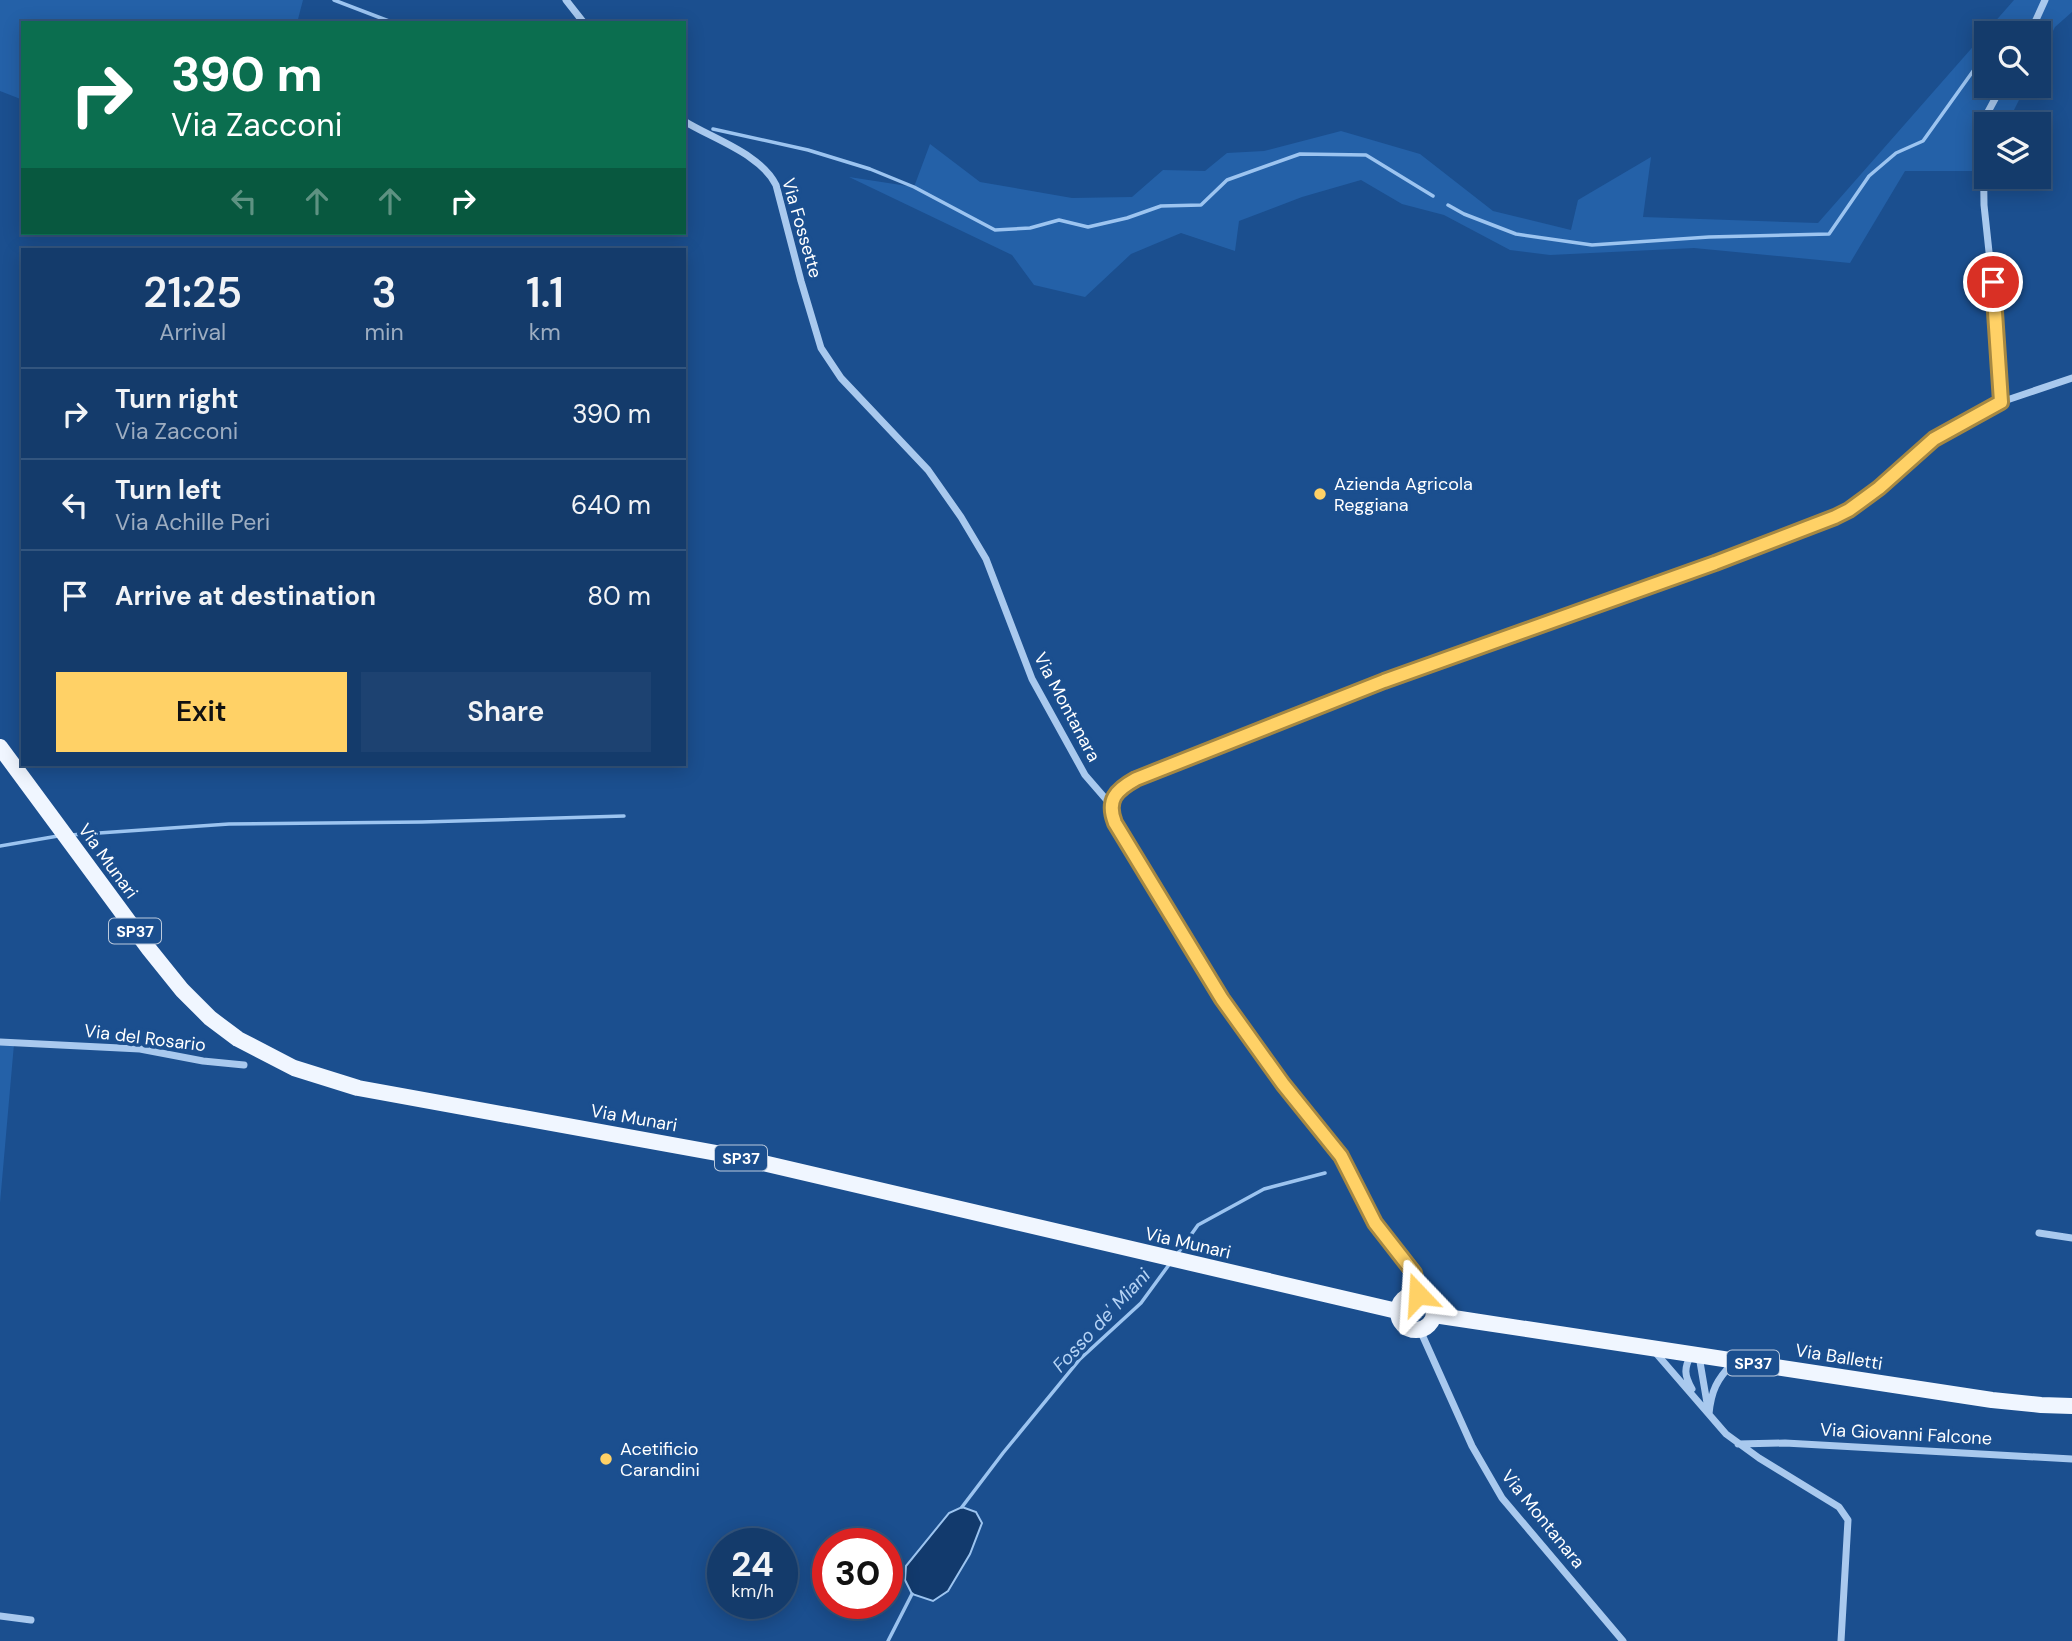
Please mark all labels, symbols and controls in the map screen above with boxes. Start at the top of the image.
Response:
map controls [1974,21,2051,189]
button: search [1974,21,2051,98]
text: 390 m [171,42,323,106]
icon: right [56,49,147,140]
text: Via Zacconi [171,104,342,146]
button: layers [1974,112,2051,189]
street label: Via Fossette [776,175,828,281]
icon: left [225,182,263,220]
icon: ahead [298,182,336,220]
icon: ahead [371,182,409,220]
icon: right [444,182,482,220]
pin [1963,252,2023,312]
icon: arrive [1974,263,2012,301]
text: 21:25 [143,265,242,320]
text: 3 [371,265,397,320]
text: 1.1 [526,265,564,320]
text: Arrival [159,317,226,347]
text: min [364,317,404,347]
text: km [529,317,561,347]
text: Turn right [115,382,239,416]
icon: right [56,395,94,433]
text: 390 m [572,397,651,431]
text: Via Zacconi [115,416,238,446]
place label: Azienda Agricola Reggiana [1334,472,1473,517]
text: Turn left [115,473,222,507]
icon: left [56,486,94,524]
marker: Azienda Agricola Reggiana [1312,486,1328,502]
text: 640 m [571,488,651,522]
text: Via Achille Peri [115,507,270,537]
icon: arrive [56,577,94,615]
text: Arrive at destination [115,579,376,613]
text: 80 m [587,579,651,613]
street label: Via Montanara [1028,648,1106,766]
button: Exit [56,672,347,752]
button: Share [361,672,651,752]
street label: Via Munari [73,819,143,903]
road number: SP37 [109,918,161,944]
street label: Via del Rosario [83,1019,207,1057]
street label: Via Munari [589,1099,679,1137]
road number: SP37 [715,1146,767,1170]
street label: Via Munari [1143,1221,1233,1265]
position arrow [1381,1257,1455,1331]
water label: Fosso de' Miani [1047,1263,1156,1378]
street label: Via Balletti [1794,1338,1884,1376]
road number: SP37 [1727,1350,1779,1376]
street label: Via Giovanni Falcone [1819,1418,1993,1450]
place label: Acetificio Carandini [620,1437,700,1482]
marker: Acetificio Carandini [598,1451,614,1467]
street label: Via Montanara [1496,1465,1590,1573]
speed limit sign: 30 [812,1528,903,1619]
text: 24 [731,1541,774,1587]
text: km/h [731,1579,774,1603]

